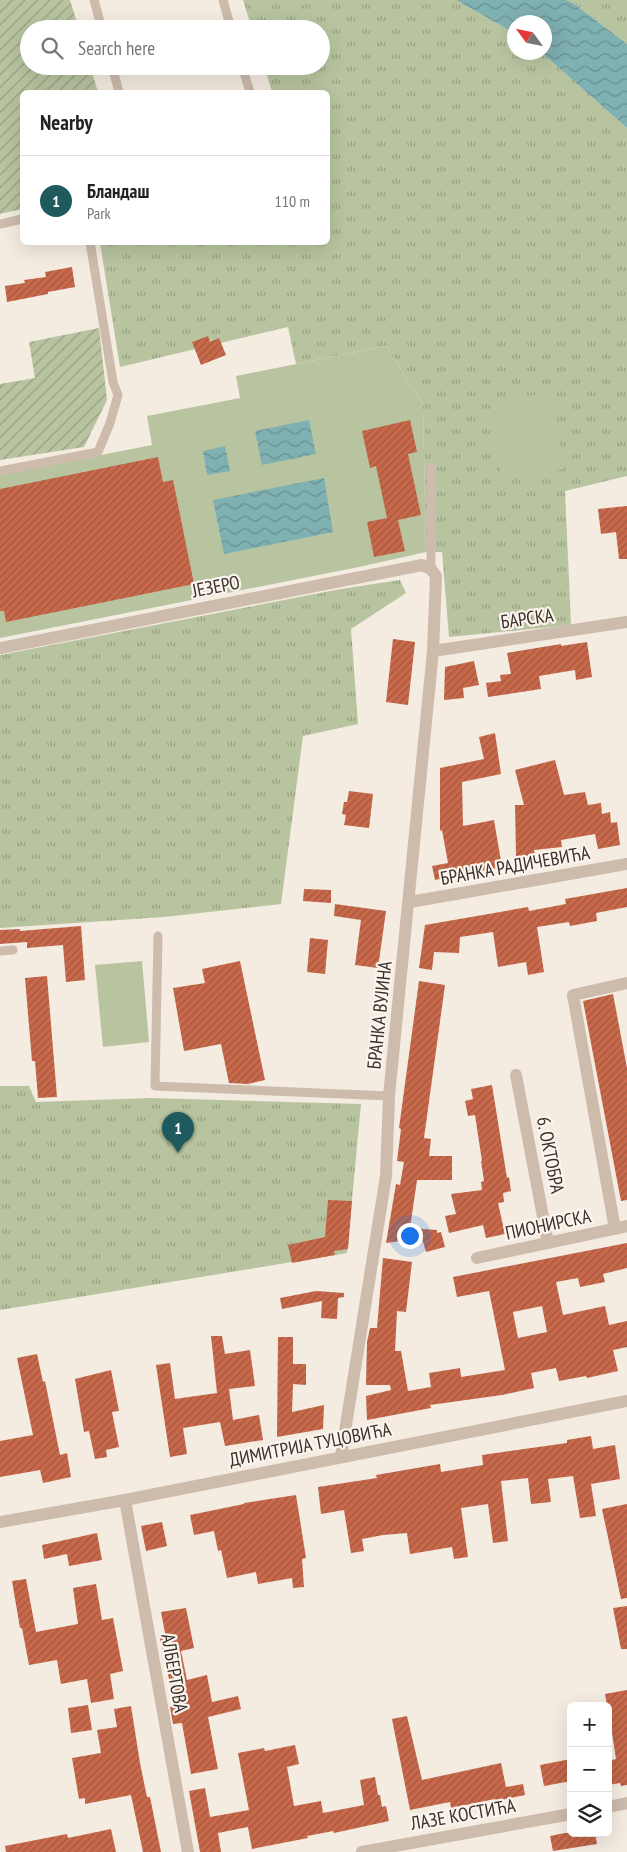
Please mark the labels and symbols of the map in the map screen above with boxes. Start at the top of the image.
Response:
north arrow [507,15,552,60]
street label: ЈЕЗЕРО [189,570,242,603]
street label: БАРСКА [499,602,555,634]
street label: БРАНКА РАДИЧЕВИЋА [438,840,592,890]
street label: БРАНКА ВУЈИНА [361,960,397,1070]
pin: 1 [162,1112,194,1153]
street label: 6. ОКТОБРА [532,1115,570,1195]
street label: ПИОНИРСКА [503,1203,593,1245]
your location [397,1223,423,1249]
street label: ДИМИТРИЈА ТУЦОВИЋА [227,1417,393,1471]
street label: АЛБЕРТОВА [156,1632,194,1714]
street label: ЛАЗЕ КОСТИЋА [408,1793,517,1835]

